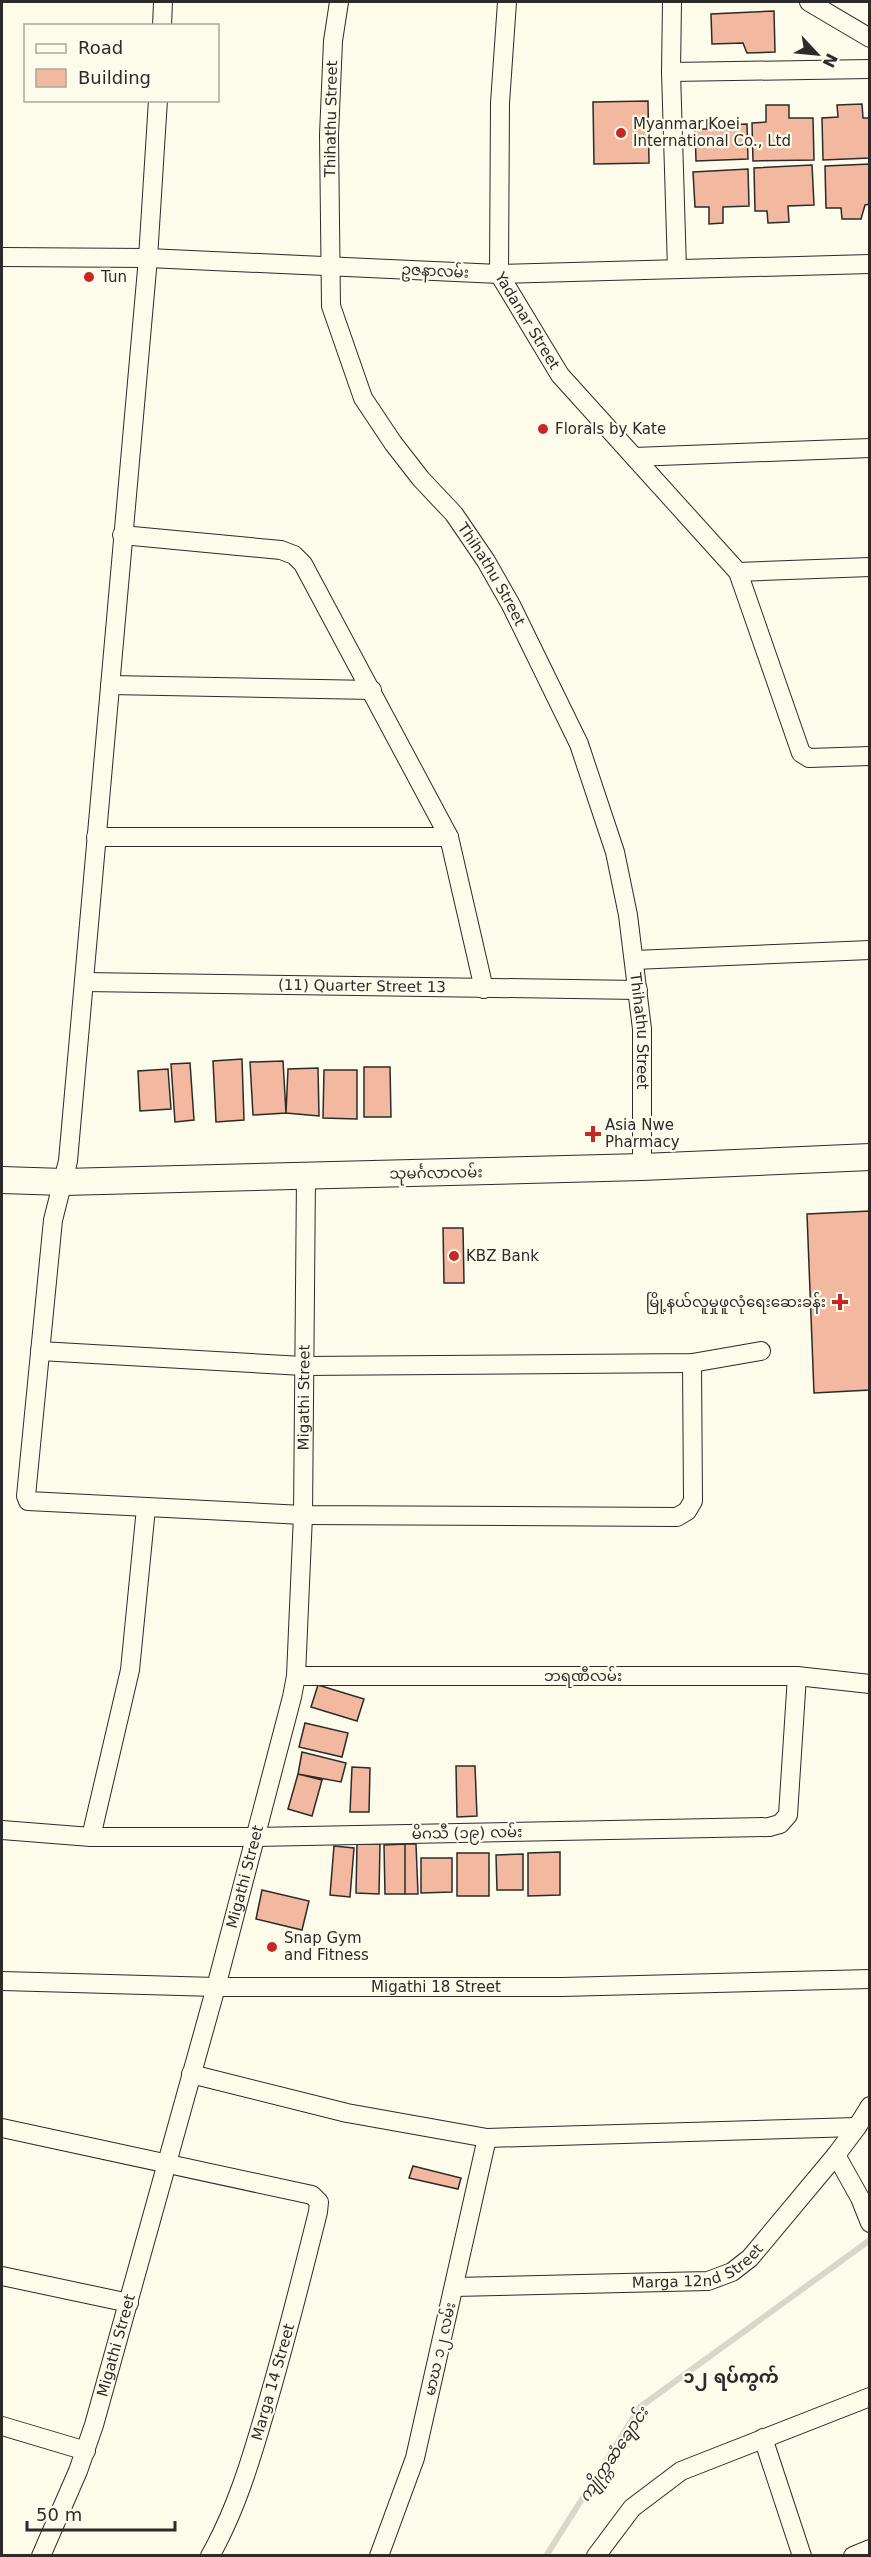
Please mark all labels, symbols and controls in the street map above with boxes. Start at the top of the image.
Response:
legend [24,24,219,102]
north arrow [787,24,847,84]
text: Road [78,37,123,58]
text: N [819,50,842,71]
street label: Thihathu Street [321,60,341,179]
text: Building [78,67,151,88]
place label: Myanmar Koei International Co., Ltd [633,115,791,150]
marker: Myanmar Koei International Co., Ltd [614,126,628,140]
street label: ဥဇနာလမ်း [401,259,469,285]
place label: Tun [100,268,127,286]
street label: Yadanar Street [491,268,564,373]
marker: Tun [82,270,96,284]
place label: Florals by Kate [555,420,666,438]
marker: Florals by Kate [536,422,550,436]
street label: Thihathu Street [453,519,529,629]
street label: Thihathu Street [626,971,651,1090]
street label: (11) Quarter Street 13 [278,976,446,996]
place label: Asia Nwe Pharmacy [605,1116,680,1151]
marker: Asia Nwe Pharmacy [586,1127,600,1141]
street label: သုမင်္ဂလာလမ်း [389,1162,483,1186]
place label: KBZ Bank [466,1247,539,1265]
marker: KBZ Bank [447,1249,461,1263]
place label: မြို့နယ်လူမှုဖူလုံရေးဆေးခန်း [646,1292,826,1314]
marker: မြို့နယ်လူမှုဖူလုံရေးဆေးခန်း [831,1293,849,1311]
street label: Migathi Street [295,1344,314,1450]
street label: ဘရဏီလမ်း [544,1666,622,1688]
street label: မိဂသီ (၁၉) လမ်း [411,1822,523,1846]
street label: Migathi Street [223,1823,267,1930]
place label: Snap Gym and Fitness [284,1929,369,1964]
marker: Snap Gym and Fitness [265,1940,279,1954]
street label: Migathi 18 Street [371,1978,501,1996]
street label: Marga 12nd Street [632,2240,767,2292]
street label: Migathi Street [93,2292,139,2399]
street label: မာဃ ၁၂ လမ်း [420,2300,462,2398]
street label: Marga 14 Street [248,2321,298,2443]
district label: ၁၂ ရပ်ကွက် [683,2365,779,2391]
water label: ကျိုက္ကဆံချောင်း [573,2401,656,2508]
scale bar [27,2494,176,2532]
text: 50 m [36,2504,82,2525]

